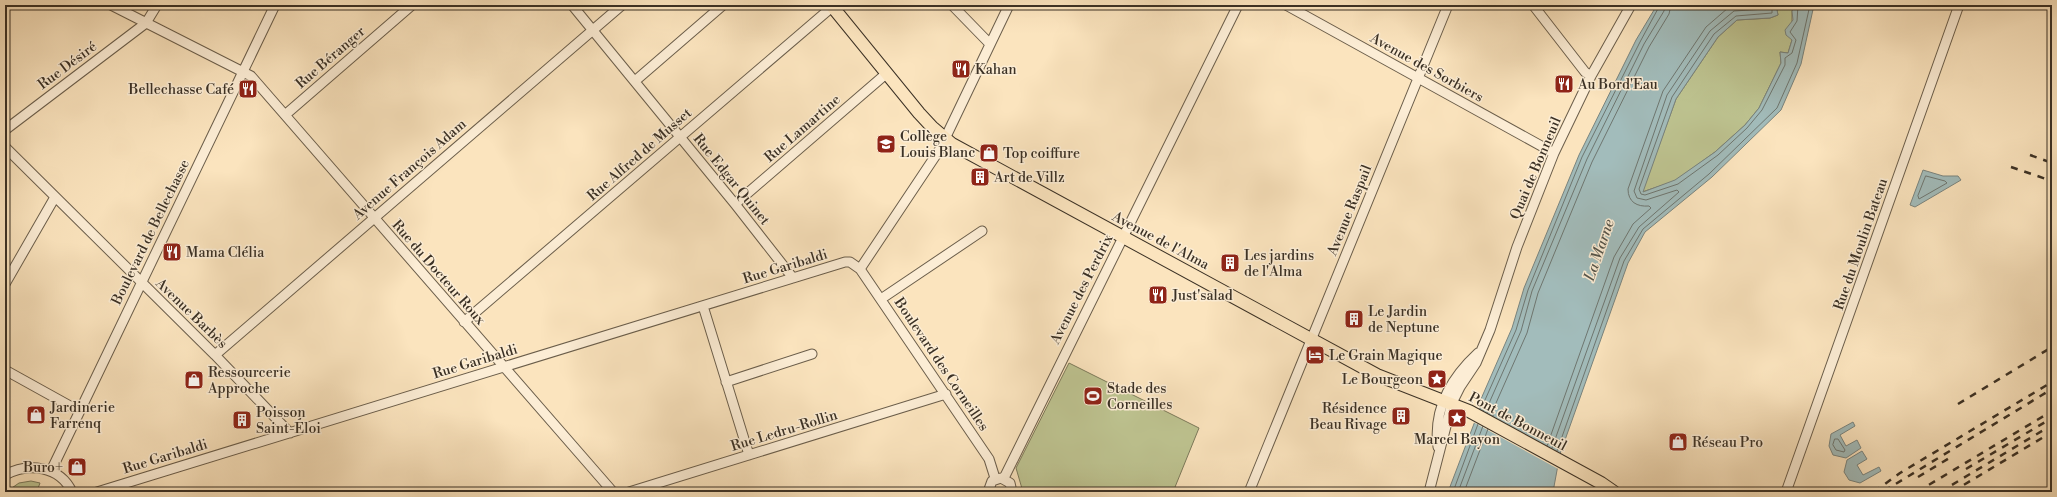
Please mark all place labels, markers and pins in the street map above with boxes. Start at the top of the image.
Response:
restaurant icon: Kahan [950,58,972,80]
place label: Kahan [975,61,1017,79]
restaurant icon: Au Bord'Eau [1553,73,1575,95]
place label: Au Bord'Eau [1577,76,1658,94]
restaurant icon: Bellechasse Café [237,78,259,100]
place label: Bellechasse Café [128,81,234,99]
place label: Collège Louis Blanc [900,128,975,162]
school or university icon: Collège Louis Blanc [875,133,897,155]
shop icon: Top coiffure [978,142,1000,164]
place label: Top coiffure [1003,145,1080,163]
building icon: Art de Villz [969,166,991,188]
place label: Art de Villz [993,169,1065,187]
restaurant icon: Mama Clélia [161,241,183,263]
place label: Mama Clélia [186,244,265,262]
place label: Les jardins de l'Alma [1244,247,1314,281]
building icon: Les jardins de l'Alma [1219,252,1241,274]
restaurant icon: Just'salad [1147,284,1169,306]
place label: Just'salad [1171,287,1233,305]
place label: Le Jardin de Neptune [1368,303,1440,337]
building icon: Le Jardin de Neptune [1343,308,1365,330]
hotel icon: Le Grain Magique [1304,344,1326,366]
place label: Le Grain Magique [1329,347,1443,365]
place label: Ressourcerie Approche [207,364,291,398]
place icon: Le Bourgeon [1426,368,1448,390]
shop icon: Ressourcerie Approche [183,369,205,391]
place label: Le Bourgeon [1342,371,1424,389]
place label: Stade des Corneilles [1107,380,1172,414]
sports icon: Stade des Corneilles [1082,385,1104,407]
place label: Jardinerie Farrenq [49,399,115,433]
place label: Résidence Beau Rivage [1309,400,1387,434]
shop icon: Jardinerie Farrenq [25,404,47,426]
place label: Poisson Saint-Éloi [256,404,321,438]
building icon: Résidence Beau Rivage [1390,405,1412,427]
place icon: Marcel Bayon [1446,407,1468,429]
building icon: Poisson Saint-Éloi [231,409,253,431]
place label: Marcel Bayon [1414,431,1501,449]
shop icon: Réseau Pro [1667,431,1689,453]
place label: Réseau Pro [1692,434,1763,452]
shop icon: Buro+ [66,456,88,478]
place label: Buro+ [22,459,63,477]

